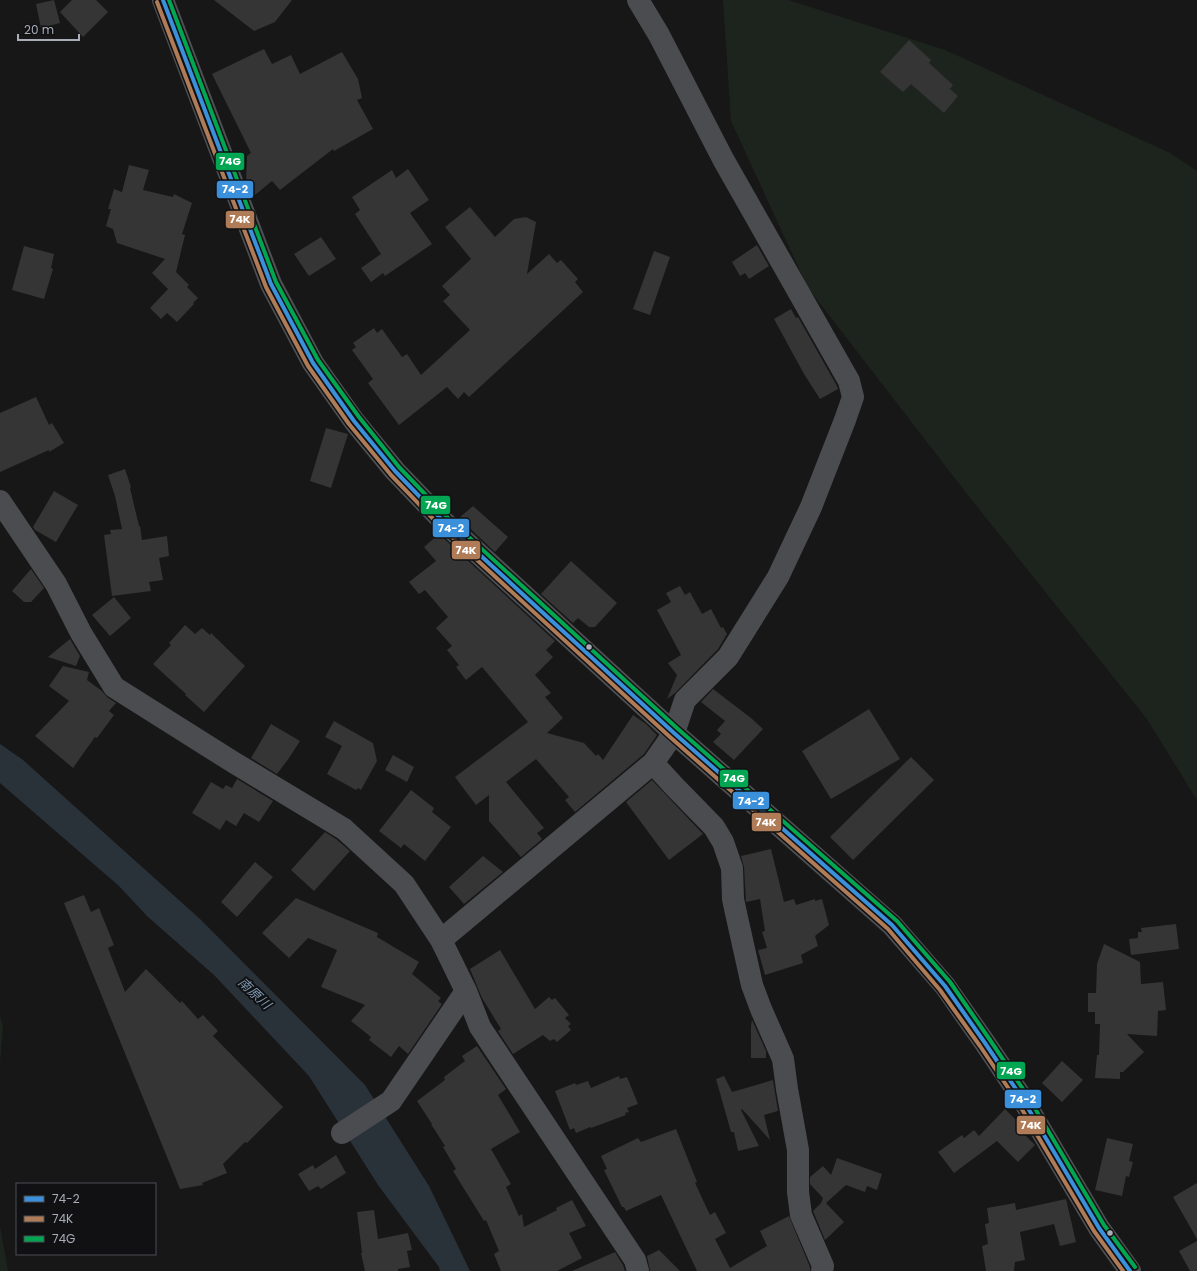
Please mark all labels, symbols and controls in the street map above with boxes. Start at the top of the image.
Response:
scale bar [18,16,79,42]
text: 20 m [24,21,54,38]
line badge: 74G [215,152,245,171]
text: 74G [219,153,241,169]
line badge: 74-2 [216,180,254,199]
text: 74-2 [222,181,248,197]
line badge: 74K [225,210,255,229]
text: 74K [230,211,251,227]
line badge: 74G [420,495,451,515]
text: 74G [425,497,447,513]
line badge: 74-2 [432,518,470,538]
text: 74-2 [438,520,464,536]
line badge: 74K [451,540,481,560]
text: 74K [456,542,477,558]
unlabelled marker [584,642,594,652]
line badge: 74G [719,769,749,788]
text: 74G [723,770,745,786]
line badge: 74-2 [732,791,770,810]
text: 74-2 [738,793,764,809]
line badge: 74K [751,812,782,832]
text: 74K [756,814,777,830]
water label: 南原川 [234,973,277,1015]
line badge: 74G [996,1061,1026,1080]
text: 74G [1000,1063,1022,1079]
line badge: 74-2 [1004,1089,1042,1109]
text: 74-2 [1010,1091,1036,1107]
line badge: 74K [1016,1115,1046,1135]
text: 74K [1021,1117,1042,1133]
legend [16,1183,156,1255]
text: 74-2 [52,1190,80,1207]
text: 74K [52,1210,73,1227]
unlabelled marker [1105,1228,1115,1238]
text: 74G [52,1230,75,1247]

